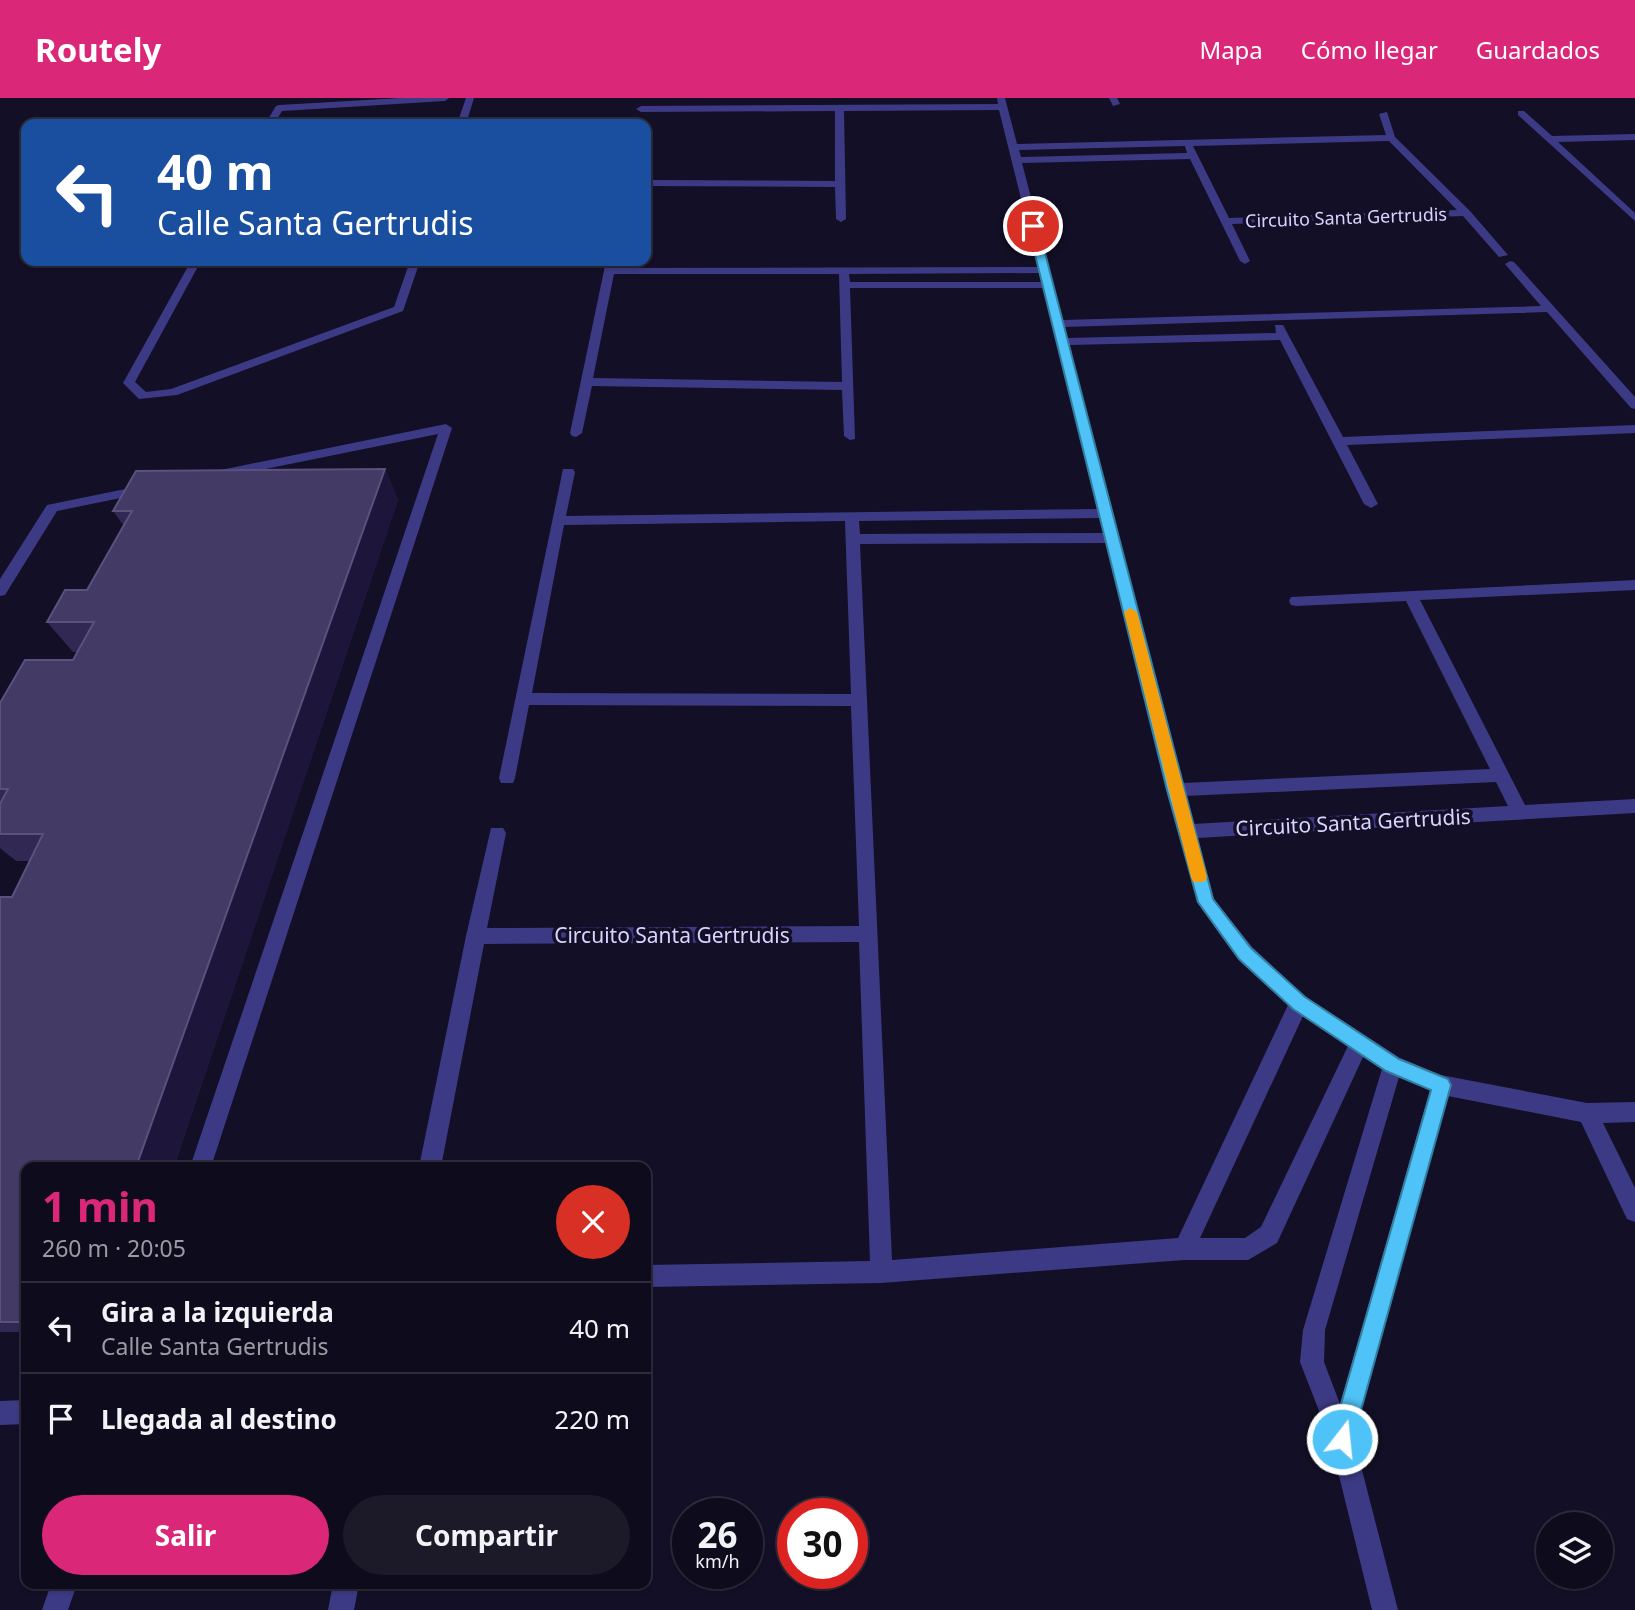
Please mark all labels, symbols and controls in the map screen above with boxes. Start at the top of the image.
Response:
text: Routely [35,27,161,72]
text: Mapa [1199,33,1263,66]
text: Cómo llegar [1301,33,1438,66]
text: Guardados [1476,33,1600,66]
text: 40 m [157,138,274,204]
icon: left [42,147,133,238]
pin [1003,196,1063,256]
text: Calle Santa Gertrudis [157,201,474,244]
street label: Circuito Santa Gertrudis [1245,201,1447,233]
icon: arrive [1014,207,1052,245]
street label: Circuito Santa Gertrudis [1235,802,1471,842]
street label: Circuito Santa Gertrudis [554,921,790,949]
text: 1 min [42,1177,158,1234]
button: close [556,1185,630,1259]
text: 260 m · 20:05 [42,1232,186,1264]
text: Gira a la izquierda [101,1294,334,1330]
icon: left [42,1309,80,1347]
text: 40 m [569,1310,630,1346]
text: Calle Santa Gertrudis [101,1330,329,1362]
icon: arrive [42,1400,80,1438]
text: Llegada al destino [101,1401,337,1437]
text: 220 m [554,1401,630,1437]
position arrow [1305,1402,1379,1476]
button: Salir [42,1495,329,1575]
button: Compartir [343,1495,630,1575]
speed limit sign: 30 [777,1498,868,1589]
text: 26 [697,1511,738,1558]
map controls [1536,1512,1613,1589]
button: layers [1536,1512,1613,1589]
text: km/h [695,1549,740,1573]

